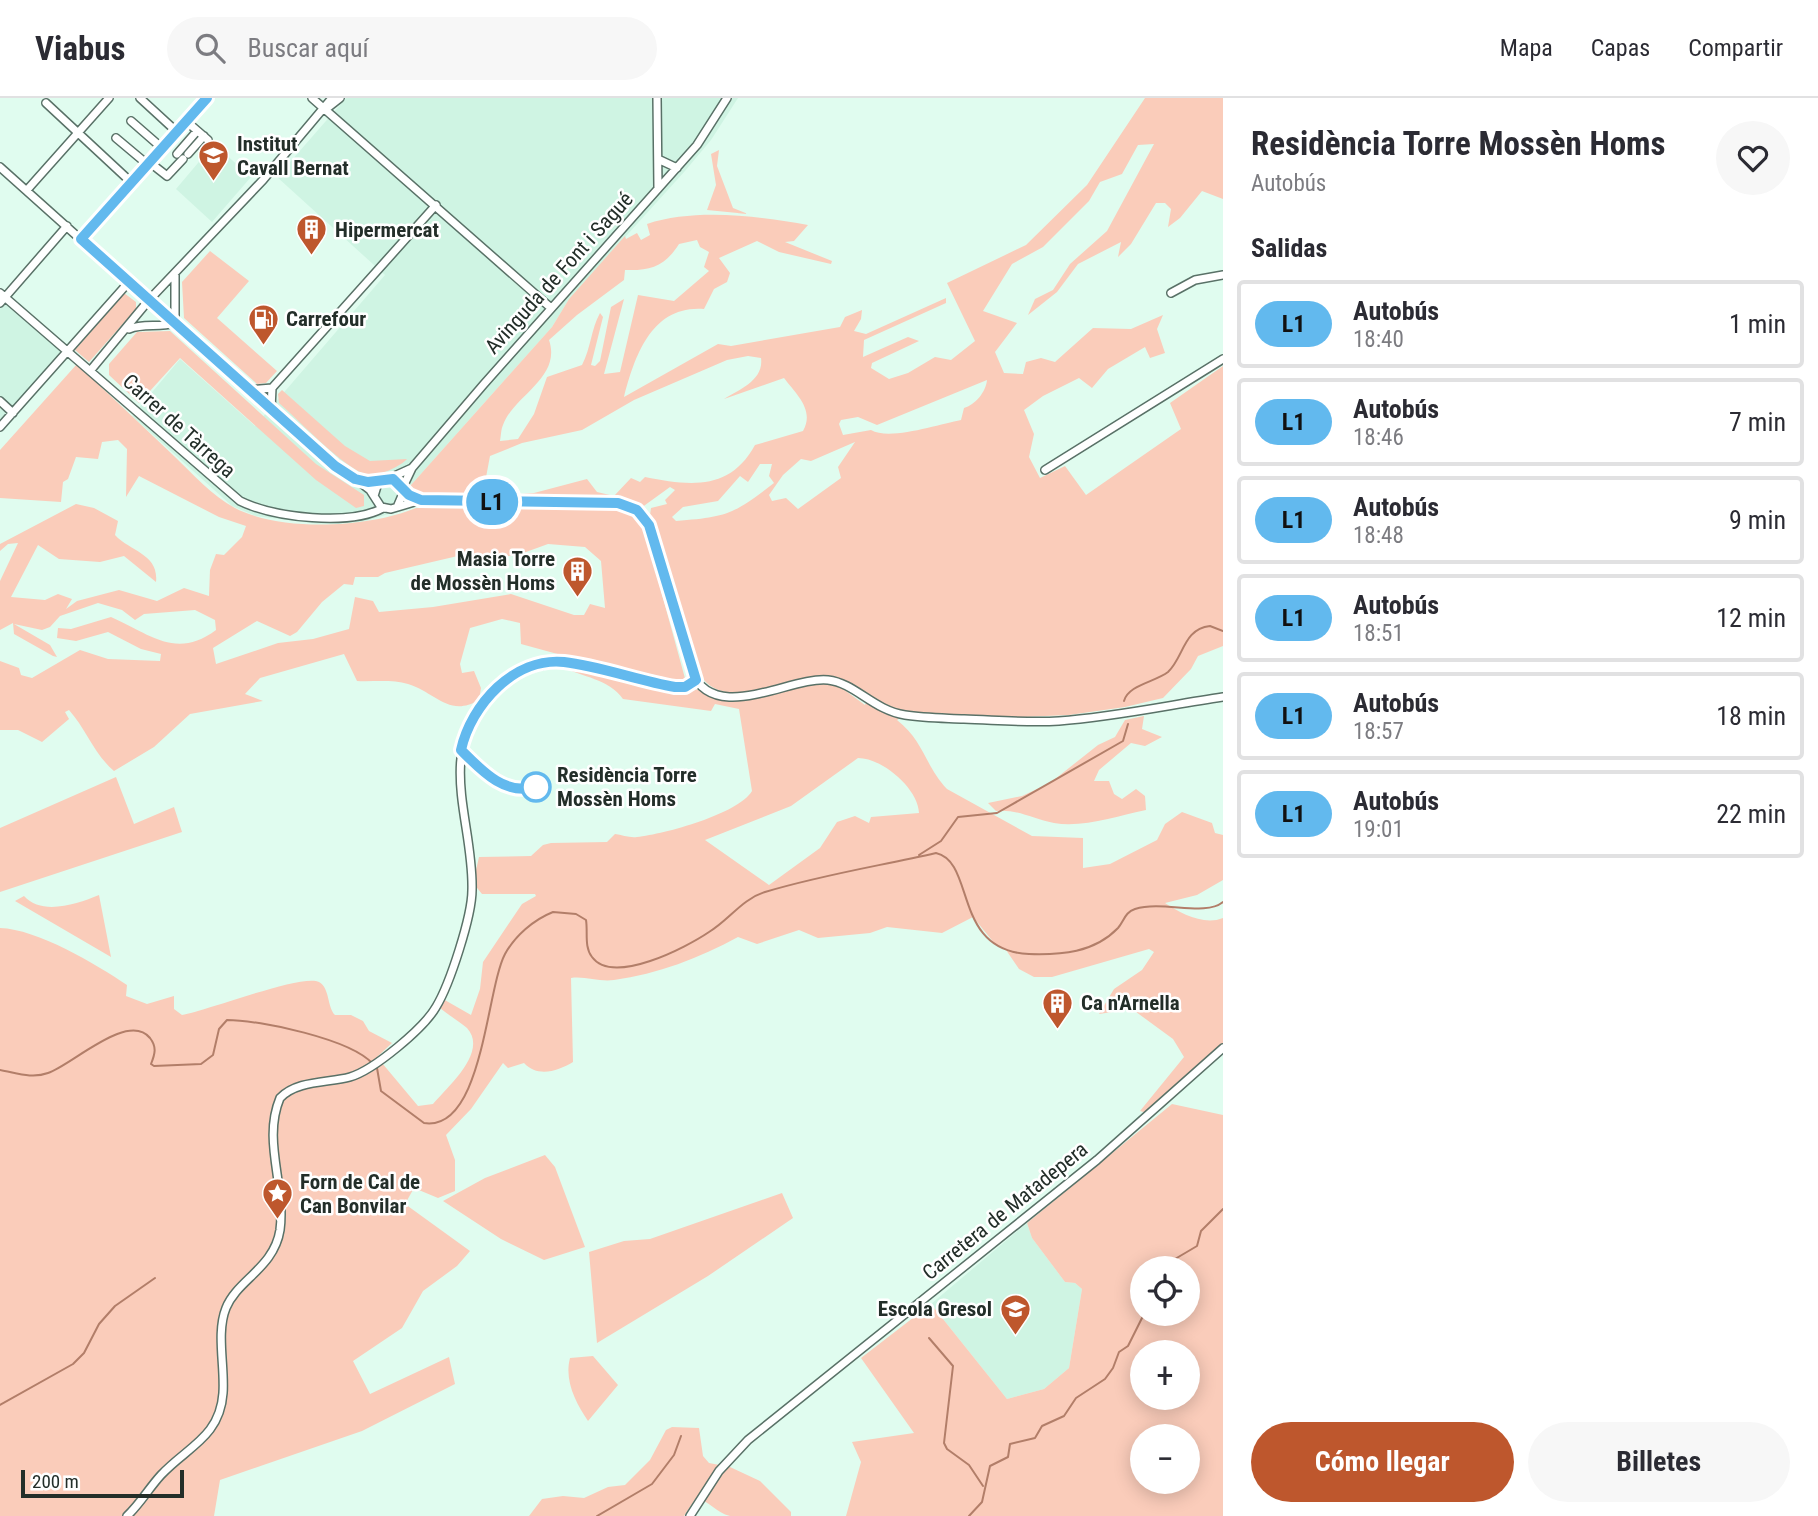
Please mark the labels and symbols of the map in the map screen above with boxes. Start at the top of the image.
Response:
place label: Institut Cavall Bernat [237,132,349,180]
school or university icon: Institut Cavall Bernat [197,139,231,183]
street label: Avinguda de Font i Sagué [480,187,638,359]
building icon: Hipermercat [295,213,329,257]
place label: Hipermercat [335,218,439,242]
fuel station icon: Carrefour [246,302,280,346]
place label: Carrefour [286,307,366,331]
street label: Carrer de Tàrrega [118,369,240,483]
line badge: L1 [461,479,524,525]
place label: Masia Torre de Mossèn Homs [411,547,555,595]
building icon: Masia Torre de Mossèn Homs [561,554,595,598]
place label: Residència Torre Mossèn Homs [557,763,697,811]
marker: Residència Torre Mossèn Homs [521,772,551,802]
building icon: Ca n'Arnella [1041,986,1075,1030]
place label: Ca n'Arnella [1081,991,1180,1015]
street label: Carretera de Matadepera [918,1137,1092,1285]
place label: Forn de Cal de Can Bonvilar [300,1170,420,1218]
place icon: Forn de Cal de Can Bonvilar [260,1177,294,1221]
school or university icon: Escola Gresol [998,1292,1032,1336]
place label: Escola Gresol [878,1297,992,1321]
scale bar [21,1467,184,1499]

